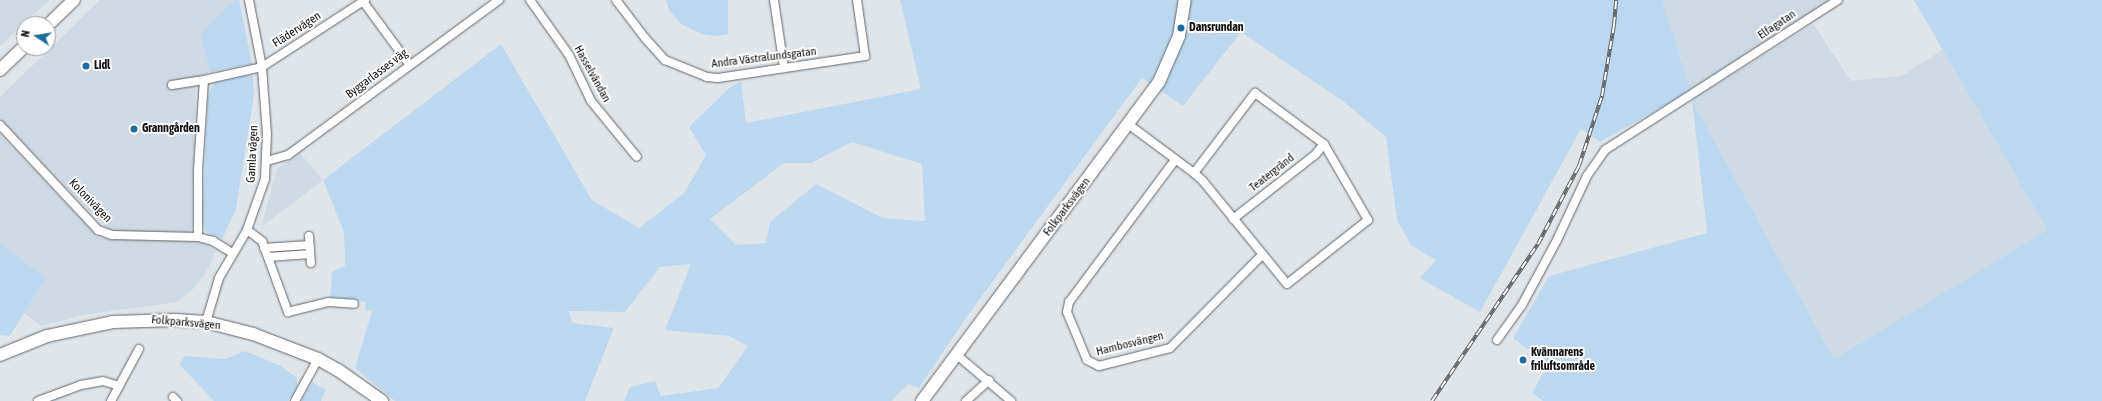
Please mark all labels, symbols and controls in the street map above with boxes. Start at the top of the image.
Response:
street label: Elfagatan [1755,7,1799,43]
street label: Flädervägen [270,9,324,51]
north arrow [16,16,56,56]
place label: Dansrundan [1189,21,1244,35]
marker: Dansrundan [1176,23,1186,33]
text: N [19,29,32,38]
street label: Hasselvändan [570,43,614,105]
street label: Andra Västralundsgatan [711,44,817,72]
street label: Byggarlasses väg [343,46,411,102]
place label: Lidl [94,59,110,73]
marker: Lidl [81,61,91,71]
place label: Granngården [142,122,200,136]
marker: Granngården [129,124,139,134]
street label: Gamla vägen [244,125,262,183]
street label: Teatergränd [1247,151,1297,195]
street label: Folkparksvägen [1040,175,1094,239]
street label: Kolonivägen [66,176,114,226]
street label: Folkparksvägen [151,313,221,333]
street label: Hambosvängen [1095,329,1165,359]
place label: Kvännarens friluftsområde [1531,346,1595,374]
marker: Kvännarens friluftsområde [1518,355,1528,365]

